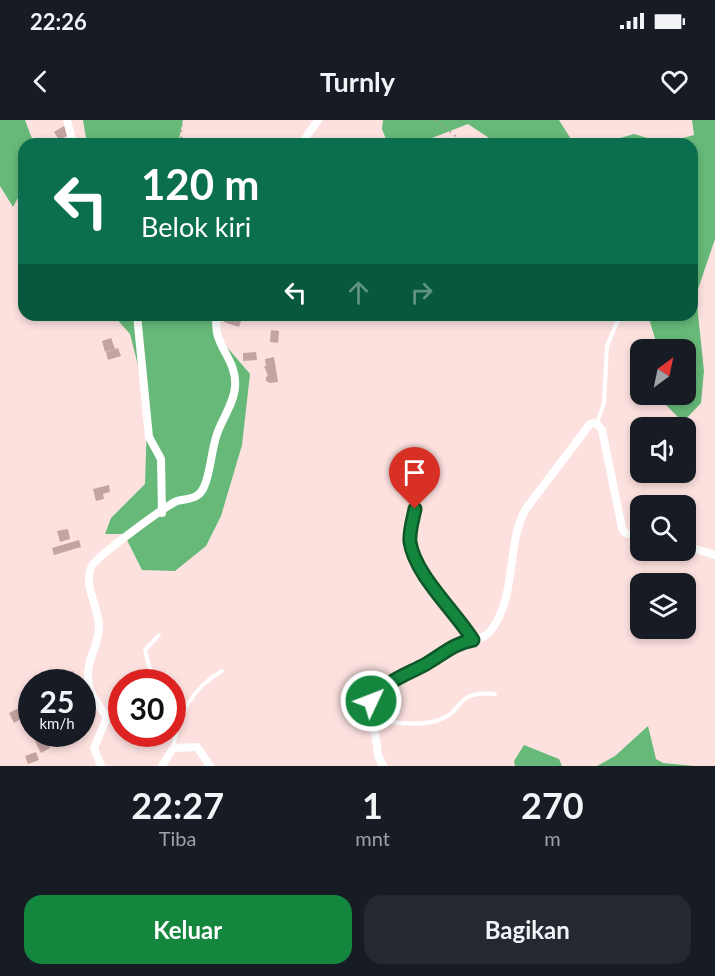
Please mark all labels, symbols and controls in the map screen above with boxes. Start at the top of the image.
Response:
text: 22:26 [30,8,87,35]
icon: back [24,65,57,98]
text: Turnly [320,65,395,98]
icon: heart [658,65,691,98]
text: 120 m [141,159,259,209]
icon: left [42,162,120,240]
text: Belok kiri [141,210,251,243]
icon: left [279,276,312,309]
icon: ahead [342,276,375,309]
icon: right [405,276,438,309]
north arrow [630,339,696,405]
map controls [630,339,696,639]
button: sound [630,417,696,483]
pin [389,447,440,509]
icon: arrive [398,456,431,489]
button: search [630,495,696,561]
button: layers [630,573,696,639]
speed limit sign: 30 [108,669,186,747]
position arrow [339,669,403,733]
text: 25 [40,683,74,719]
text: km/h [39,714,75,732]
text: 22:27 [131,783,224,827]
text: 1 [362,783,383,827]
text: 270 [521,783,584,827]
text: Tiba [159,826,196,850]
text: mnt [355,826,390,850]
text: m [544,826,561,850]
button: Keluar [24,895,352,964]
button: Bagikan [364,895,691,964]

